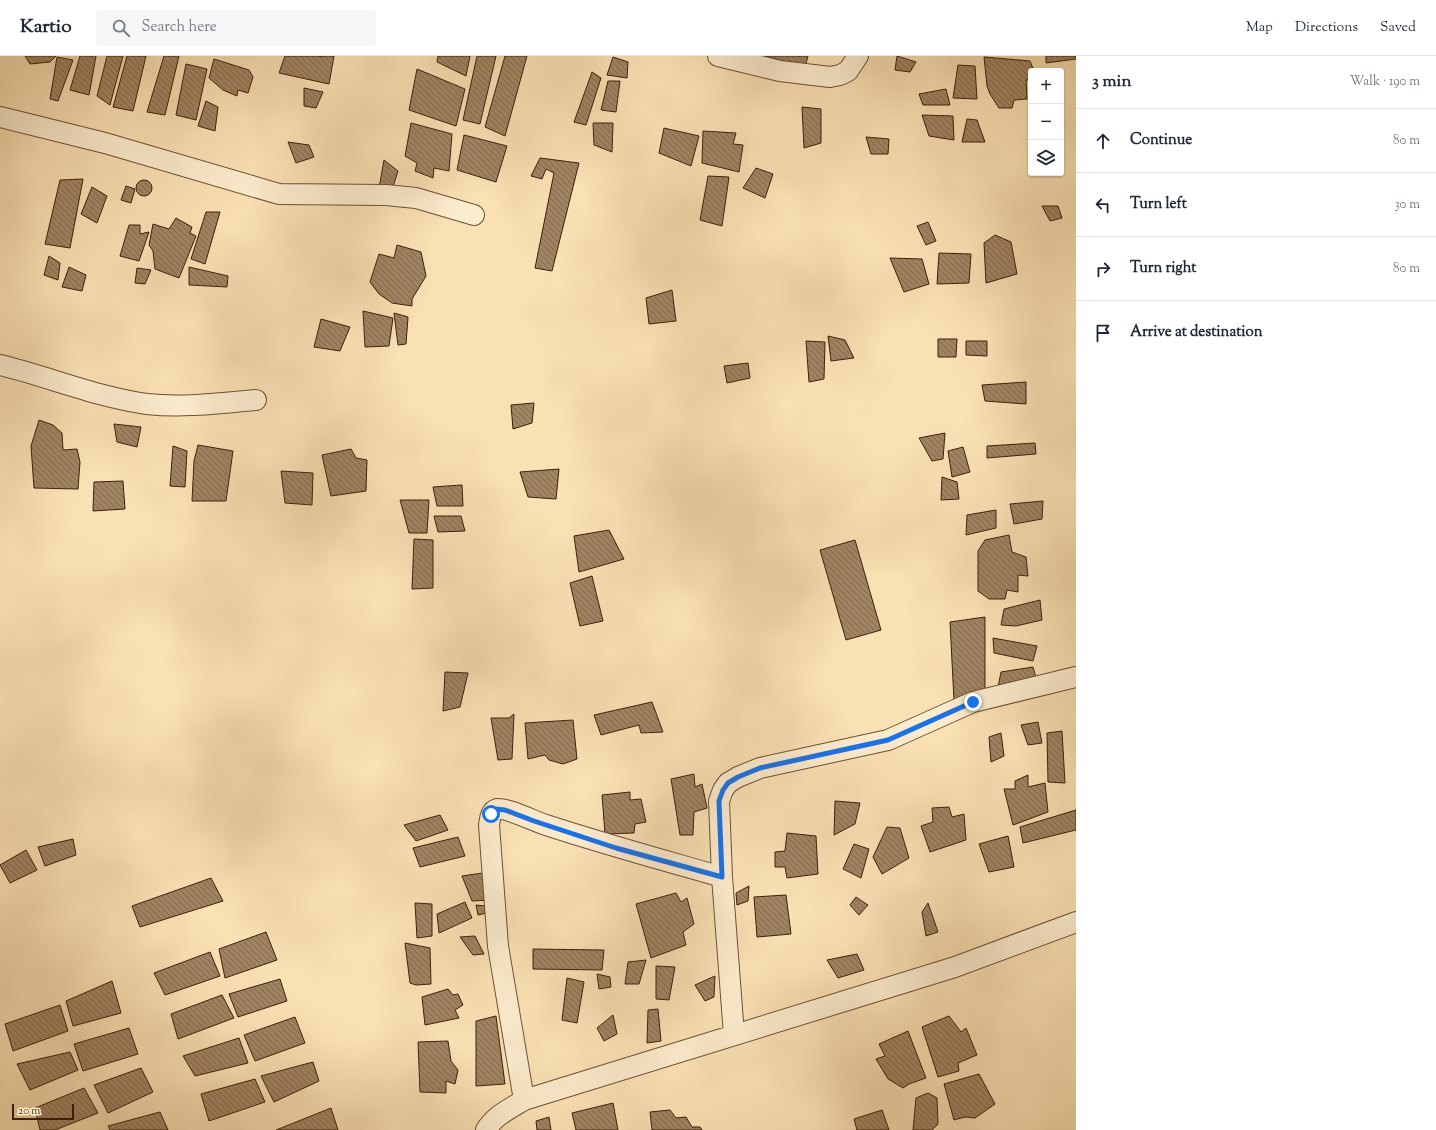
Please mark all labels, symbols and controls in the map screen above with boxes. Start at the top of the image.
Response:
search box [96,10,376,46]
text: Kartio [20,14,72,41]
icon: search [110,17,132,39]
text: Search here [142,17,217,38]
text: Map [1246,18,1273,38]
text: Directions [1295,18,1358,38]
text: Saved [1380,18,1416,38]
map controls [1028,68,1064,176]
button: + [1028,68,1064,104]
text: 3 min [1092,70,1131,94]
text: Walk · 190 m [1350,73,1420,91]
button: − [1028,104,1064,140]
icon: ahead [1092,130,1114,152]
text: Continue [1130,130,1192,151]
text: 80 m [1393,132,1420,150]
button: layers [1028,140,1064,176]
icon: left [1092,194,1114,216]
text: Turn left [1130,194,1187,215]
text: 30 m [1394,196,1420,214]
icon: right [1092,258,1114,280]
text: Turn right [1130,258,1196,279]
text: 80 m [1393,260,1420,278]
icon: arrive [1092,322,1114,344]
text: Arrive at destination [1130,322,1263,343]
route end [964,693,982,711]
route start [482,805,500,823]
scale bar [12,1102,74,1121]
text: 20 m [18,1103,40,1119]

